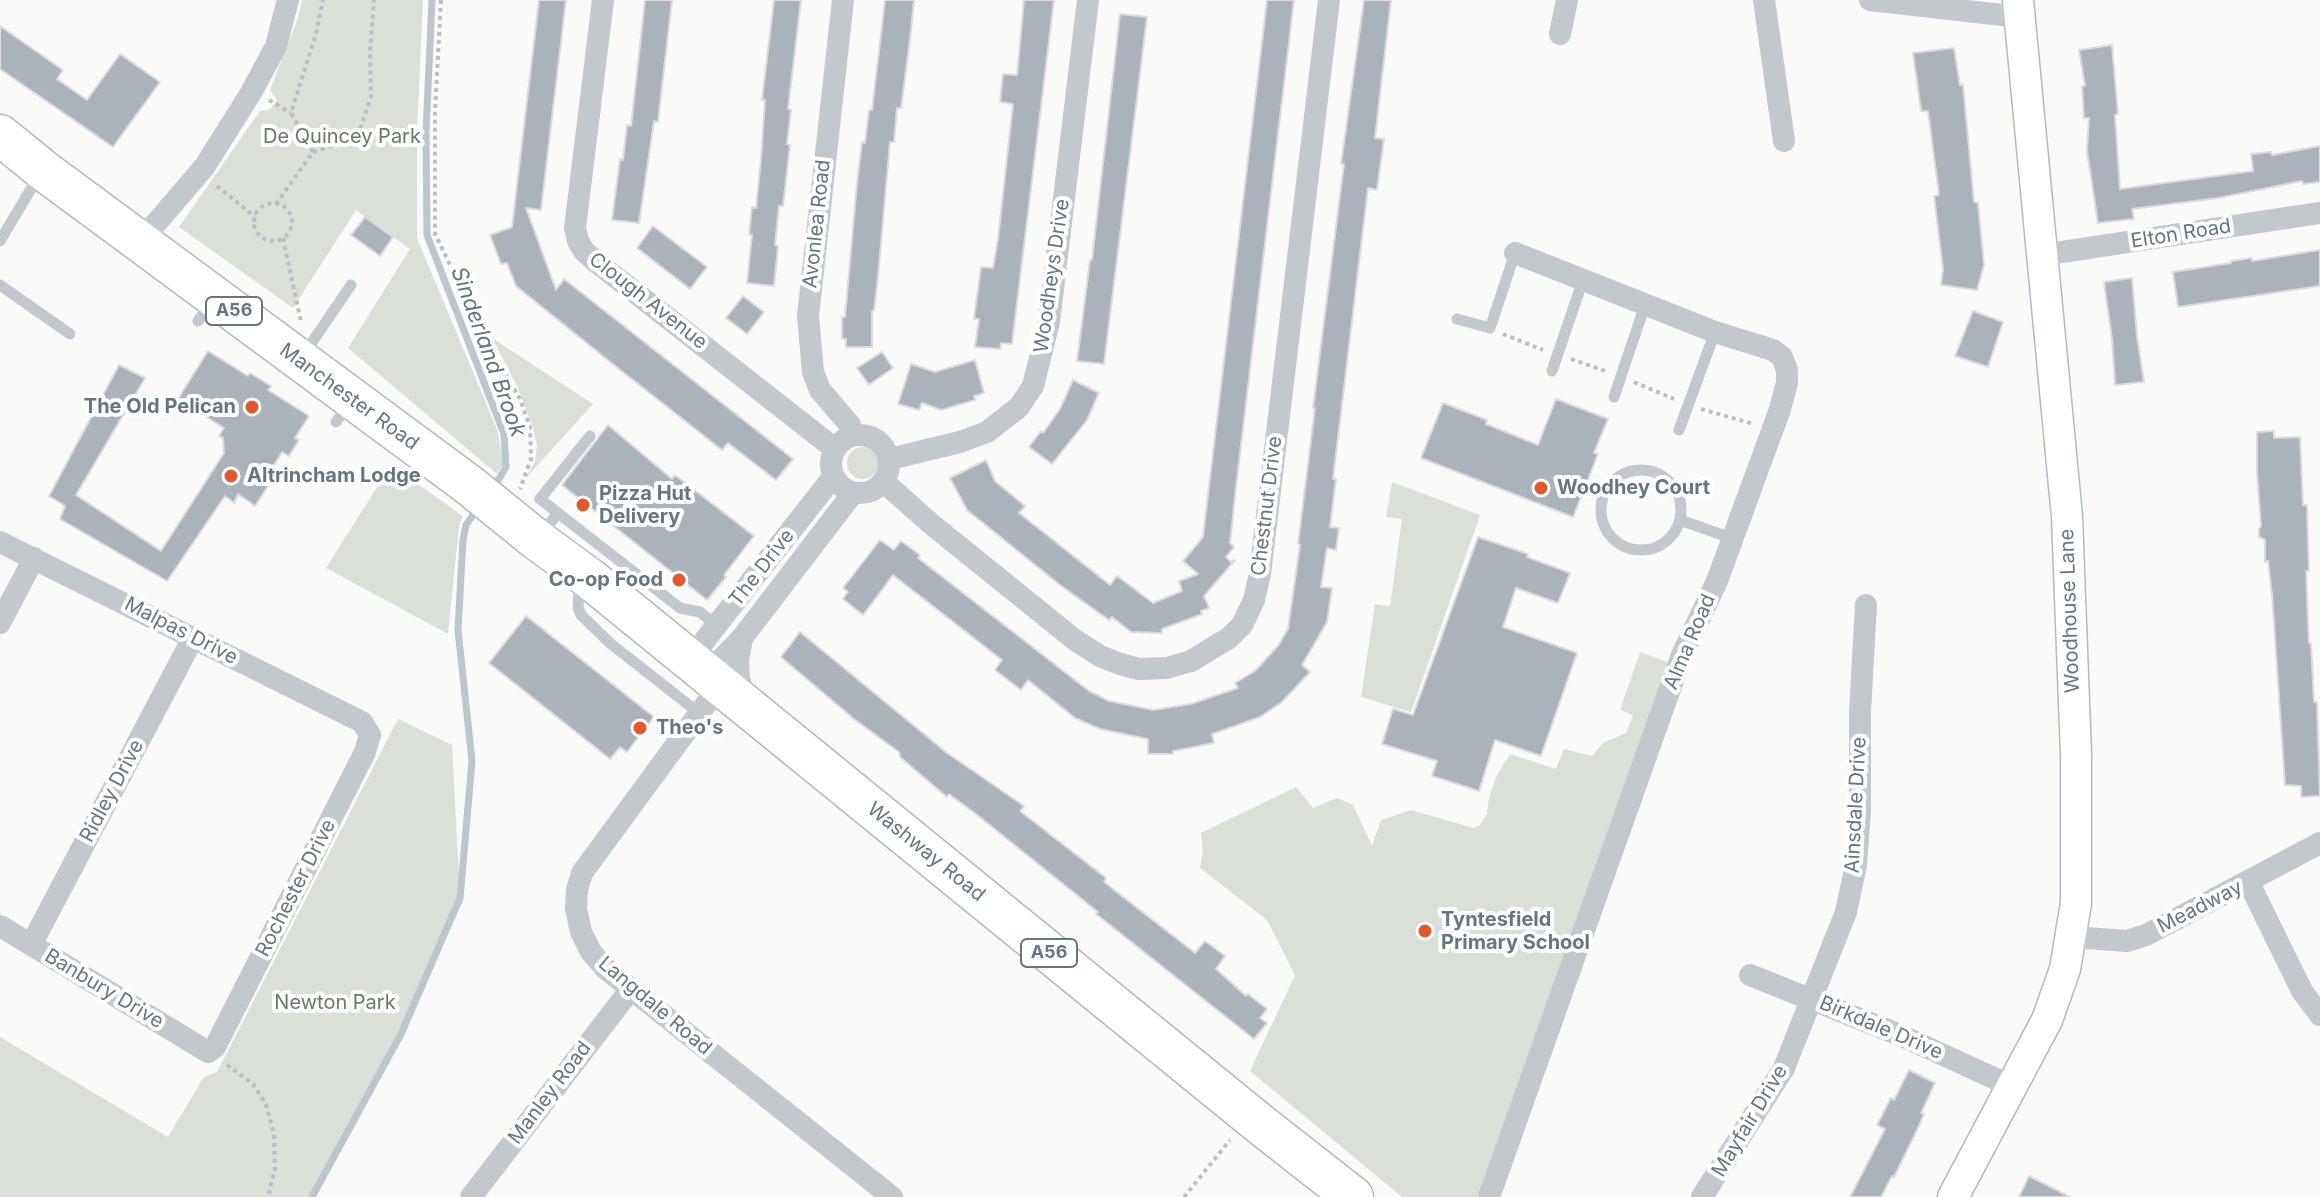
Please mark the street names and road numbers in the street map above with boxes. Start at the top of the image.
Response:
street label: Avonlea Road [798,159,836,289]
street label: Woodheys Drive [1029,198,1075,354]
street label: Elton Road [2129,214,2233,254]
street label: Clough Avenue [584,247,712,355]
road number: A56 [206,297,262,325]
street label: Manchester Road [275,339,423,455]
street label: Chestnut Drive [1247,435,1287,577]
street label: The Drive [724,525,800,611]
street label: Woodhouse Lane [2055,528,2085,694]
street label: Alma Road [1659,591,1721,693]
street label: Malpas Drive [120,592,242,670]
street label: Ridley Drive [75,736,149,846]
street label: Ainsdale Drive [1840,736,1872,874]
street label: Washway Road [862,797,990,907]
street label: Rochester Drive [251,815,341,961]
street label: Meadway [2154,875,2246,939]
road number: A56 [1021,939,1077,967]
street label: Banbury Drive [40,944,168,1034]
street label: Langdale Road [593,952,717,1060]
street label: Birkdale Drive [1816,991,1946,1065]
street label: Manley Road [504,1037,596,1149]
street label: Mayfair Drive [1707,1061,1793,1181]

